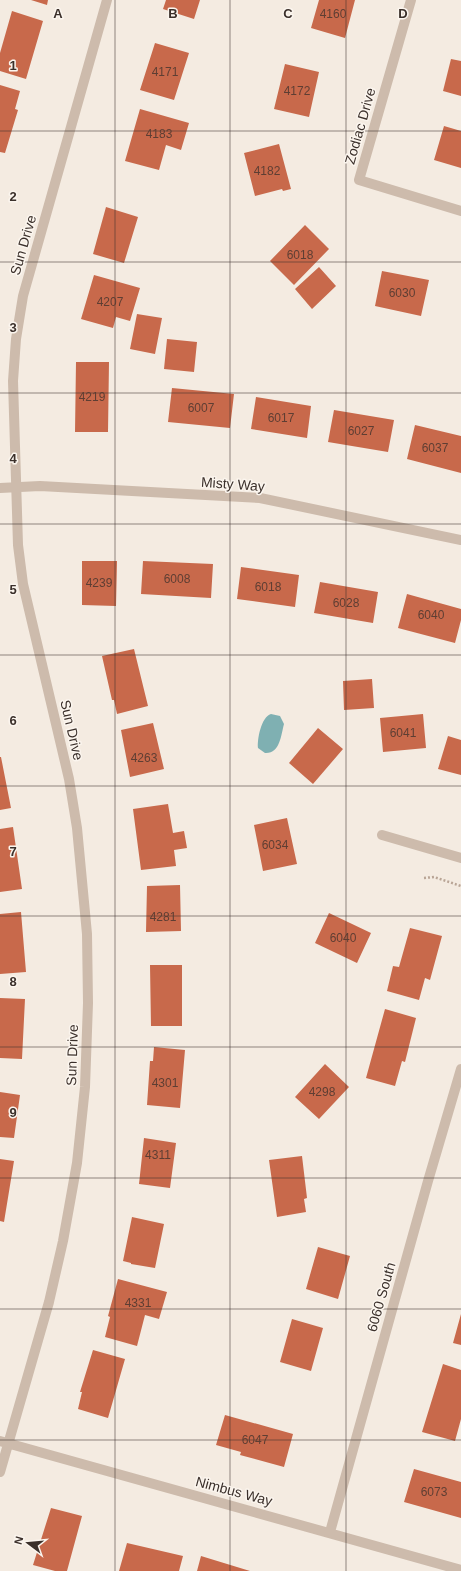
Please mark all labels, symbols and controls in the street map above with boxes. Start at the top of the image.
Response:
text: A [53,6,63,21]
text: B [168,6,178,21]
text: C [283,6,293,21]
text: D [398,6,408,21]
house number: 4160 [320,7,347,21]
text: 1 [9,58,17,73]
house number: 4171 [152,65,179,79]
house number: 4172 [284,84,311,98]
street label: Zodiac Drive [341,86,379,166]
house number: 4183 [146,127,173,141]
house number: 4182 [254,164,281,178]
text: 2 [9,189,17,204]
street label: Sun Drive [7,213,39,277]
house number: 6018 [287,248,314,262]
house number: 6030 [389,286,416,300]
house number: 4207 [97,295,124,309]
text: 3 [9,320,17,335]
house number: 4219 [79,390,106,404]
house number: 6007 [188,401,215,415]
house number: 6017 [268,411,295,425]
house number: 6027 [348,424,375,438]
house number: 6037 [422,441,449,455]
text: 4 [9,451,17,466]
street label: Misty Way [200,474,266,494]
house number: 6008 [164,572,191,586]
house number: 4239 [86,576,113,590]
house number: 6018 [255,580,282,594]
text: 5 [9,582,17,597]
house number: 6028 [333,596,360,610]
house number: 6040 [418,608,445,622]
street label: Sun Drive [57,698,87,762]
text: 6 [9,713,17,728]
house number: 6041 [390,726,417,740]
house number: 4263 [131,751,158,765]
house number: 6034 [262,838,289,852]
text: 7 [9,844,17,859]
house number: 4281 [150,910,177,924]
house number: 6040 [330,931,357,945]
text: 8 [9,974,17,989]
street label: Sun Drive [63,1024,81,1086]
house number: 4301 [152,1076,179,1090]
house number: 4298 [309,1085,336,1099]
text: 9 [9,1105,17,1120]
house number: 4311 [145,1148,171,1162]
street label: 6060 South [363,1260,399,1334]
house number: 4331 [125,1296,152,1310]
house number: 6047 [242,1433,269,1447]
street label: Nimbus Way [194,1473,274,1509]
house number: 6073 [421,1485,448,1499]
north arrow [8,1523,48,1563]
text: N [12,1535,25,1546]

